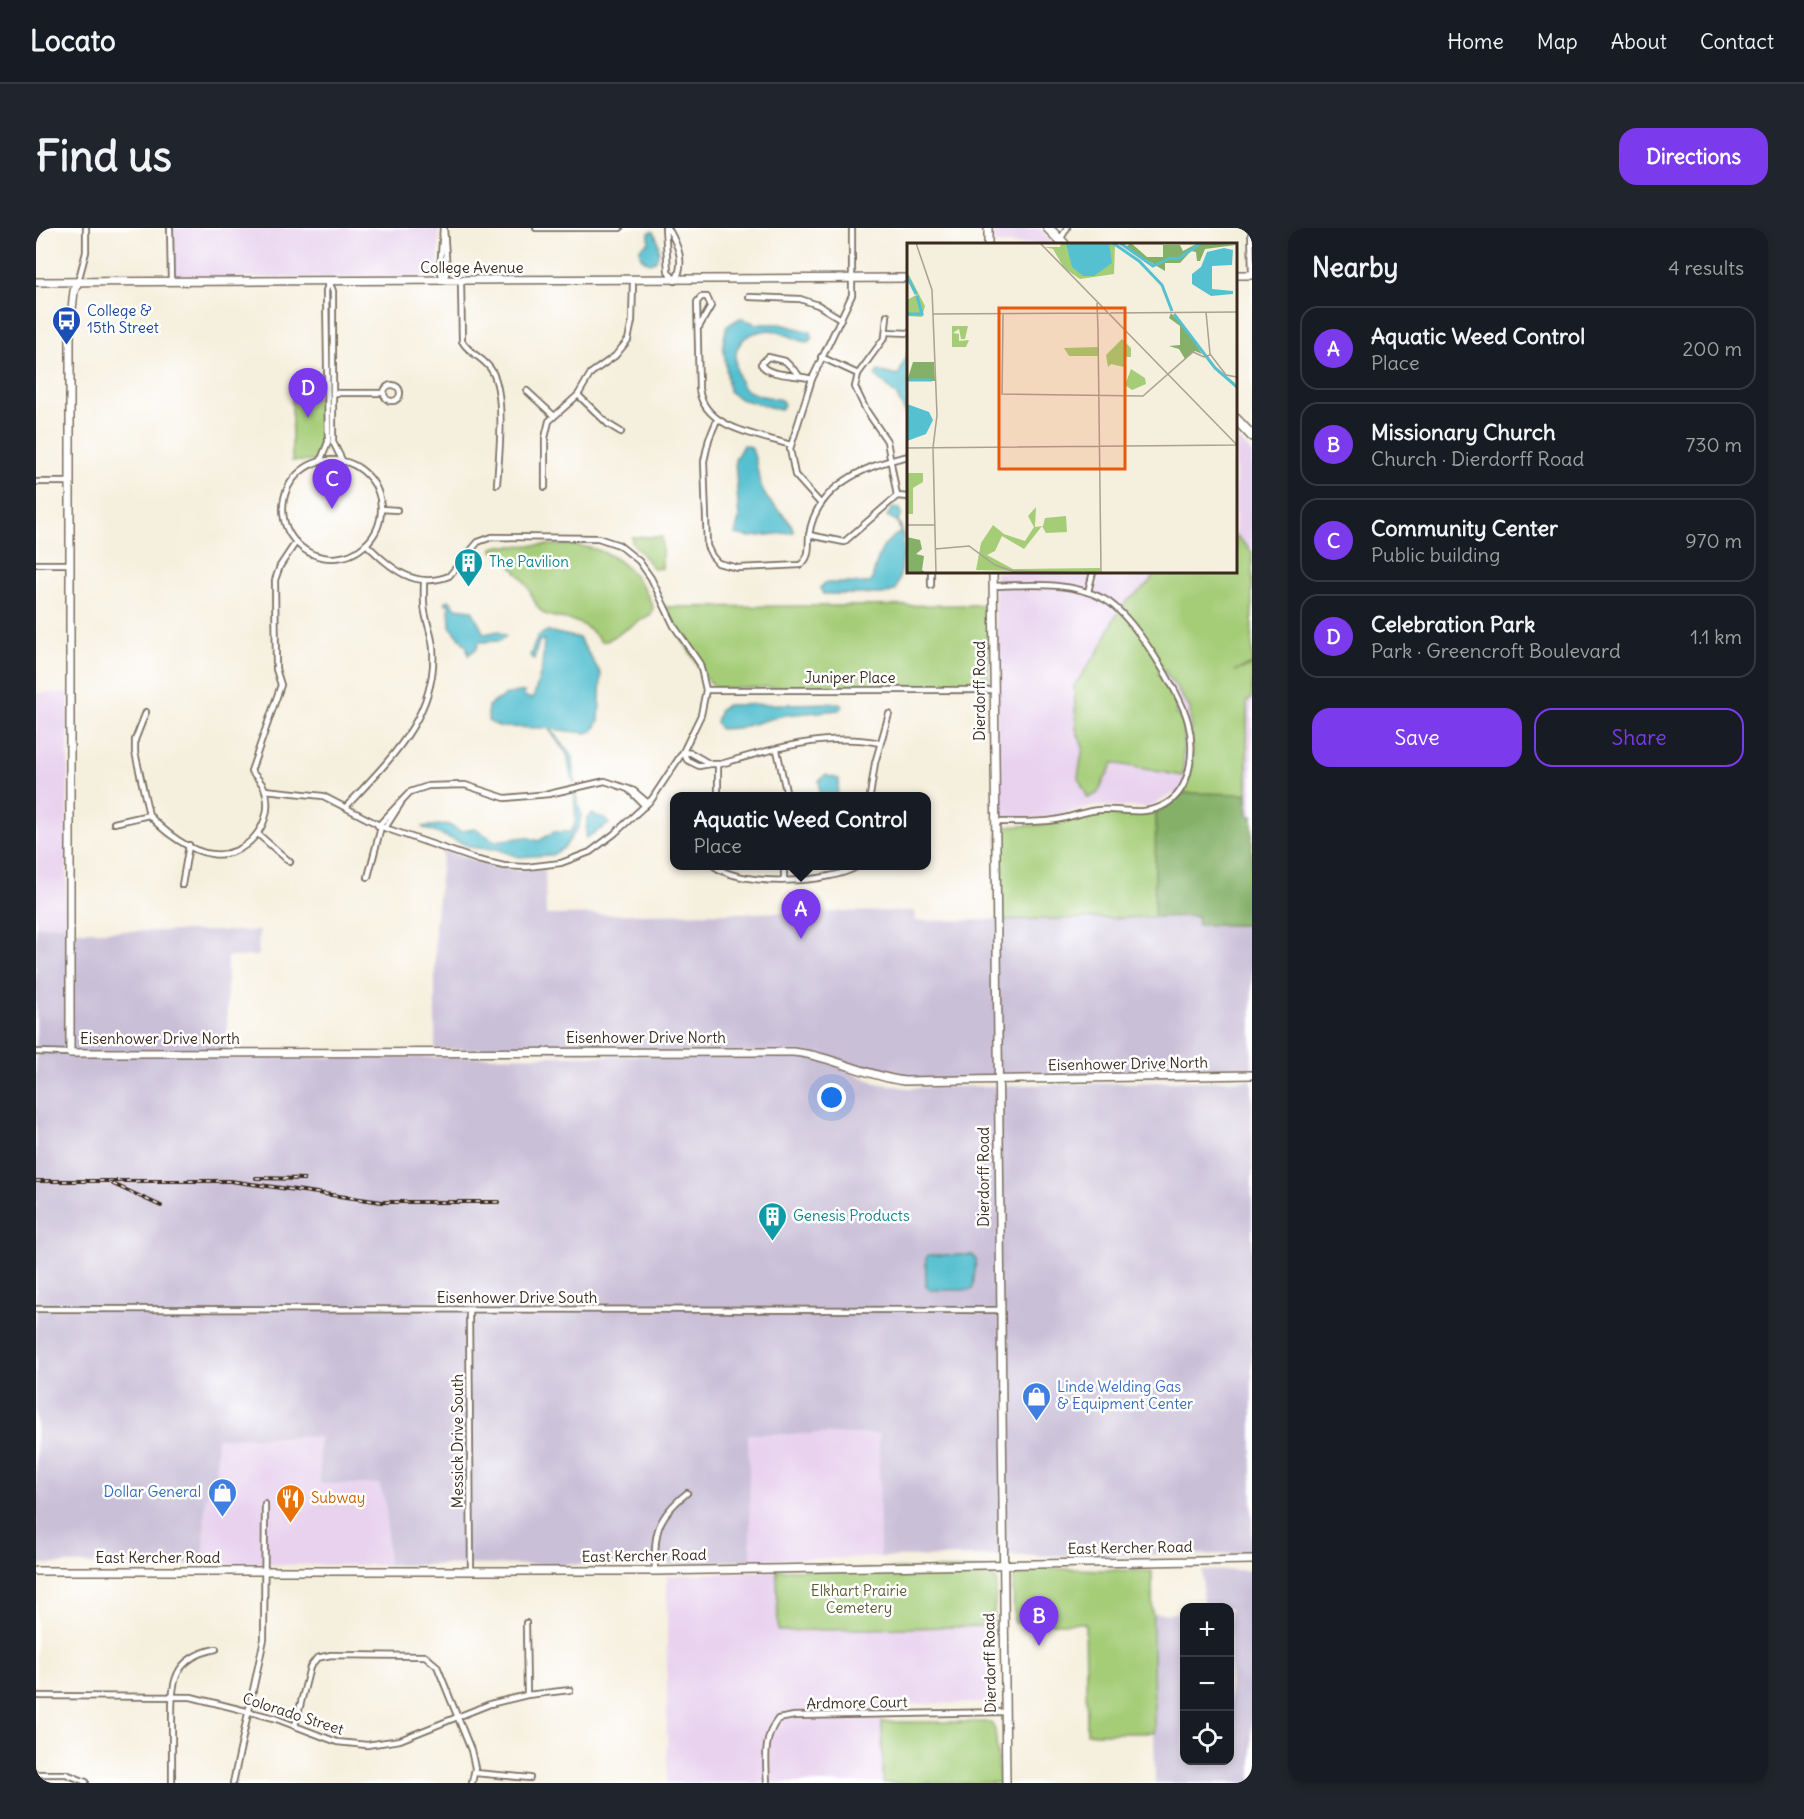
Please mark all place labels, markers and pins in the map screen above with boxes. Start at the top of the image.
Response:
place label: College & 15th Street [87,301,159,337]
bus stop icon: College & 15th Street [50,304,82,346]
pin: D [288,368,328,418]
pin: C [312,460,352,509]
building icon: The Pavilion [452,546,484,588]
place label: The Pavilion [489,552,569,571]
pin: A [782,890,820,939]
building icon: Genesis Products [756,1200,788,1242]
place label: Genesis Products [793,1206,910,1225]
place label: Linde Welding Gas & Equipment Center [1057,1377,1193,1413]
shop icon: Linde Welding Gas & Equipment Center [1020,1380,1052,1422]
shop icon: Dollar General [206,1476,238,1518]
place label: Dollar General [103,1482,201,1501]
restaurant icon: Subway [274,1482,306,1524]
place label: Subway [311,1488,365,1507]
pin: B [1020,1596,1058,1646]

